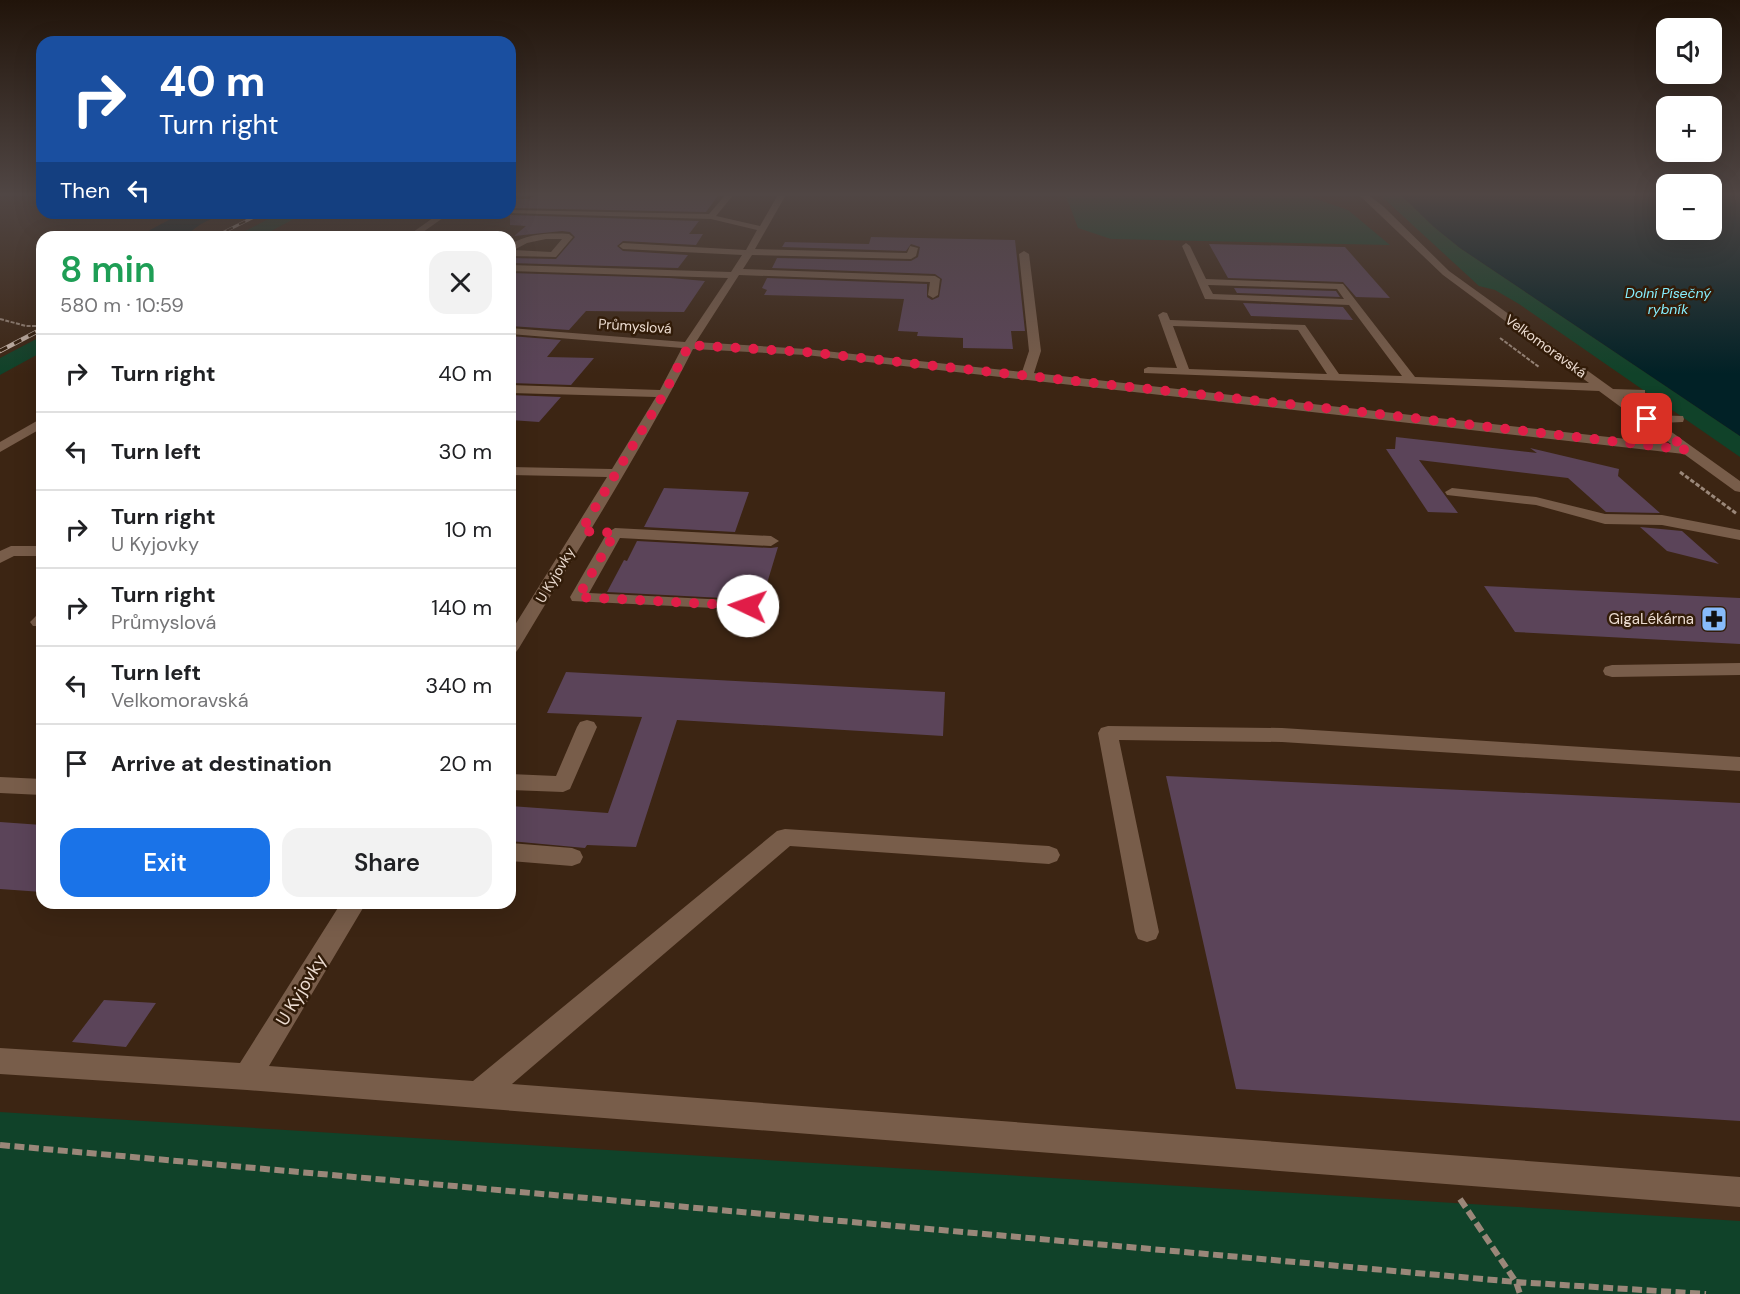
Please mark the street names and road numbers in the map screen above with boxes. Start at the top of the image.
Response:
street label: Velkomoravská [1502,310,1590,382]
street label: Průmyslová [598,314,672,338]
street label: U Kyjovky [531,544,579,606]
street label: U Kyjovky [270,950,332,1030]

